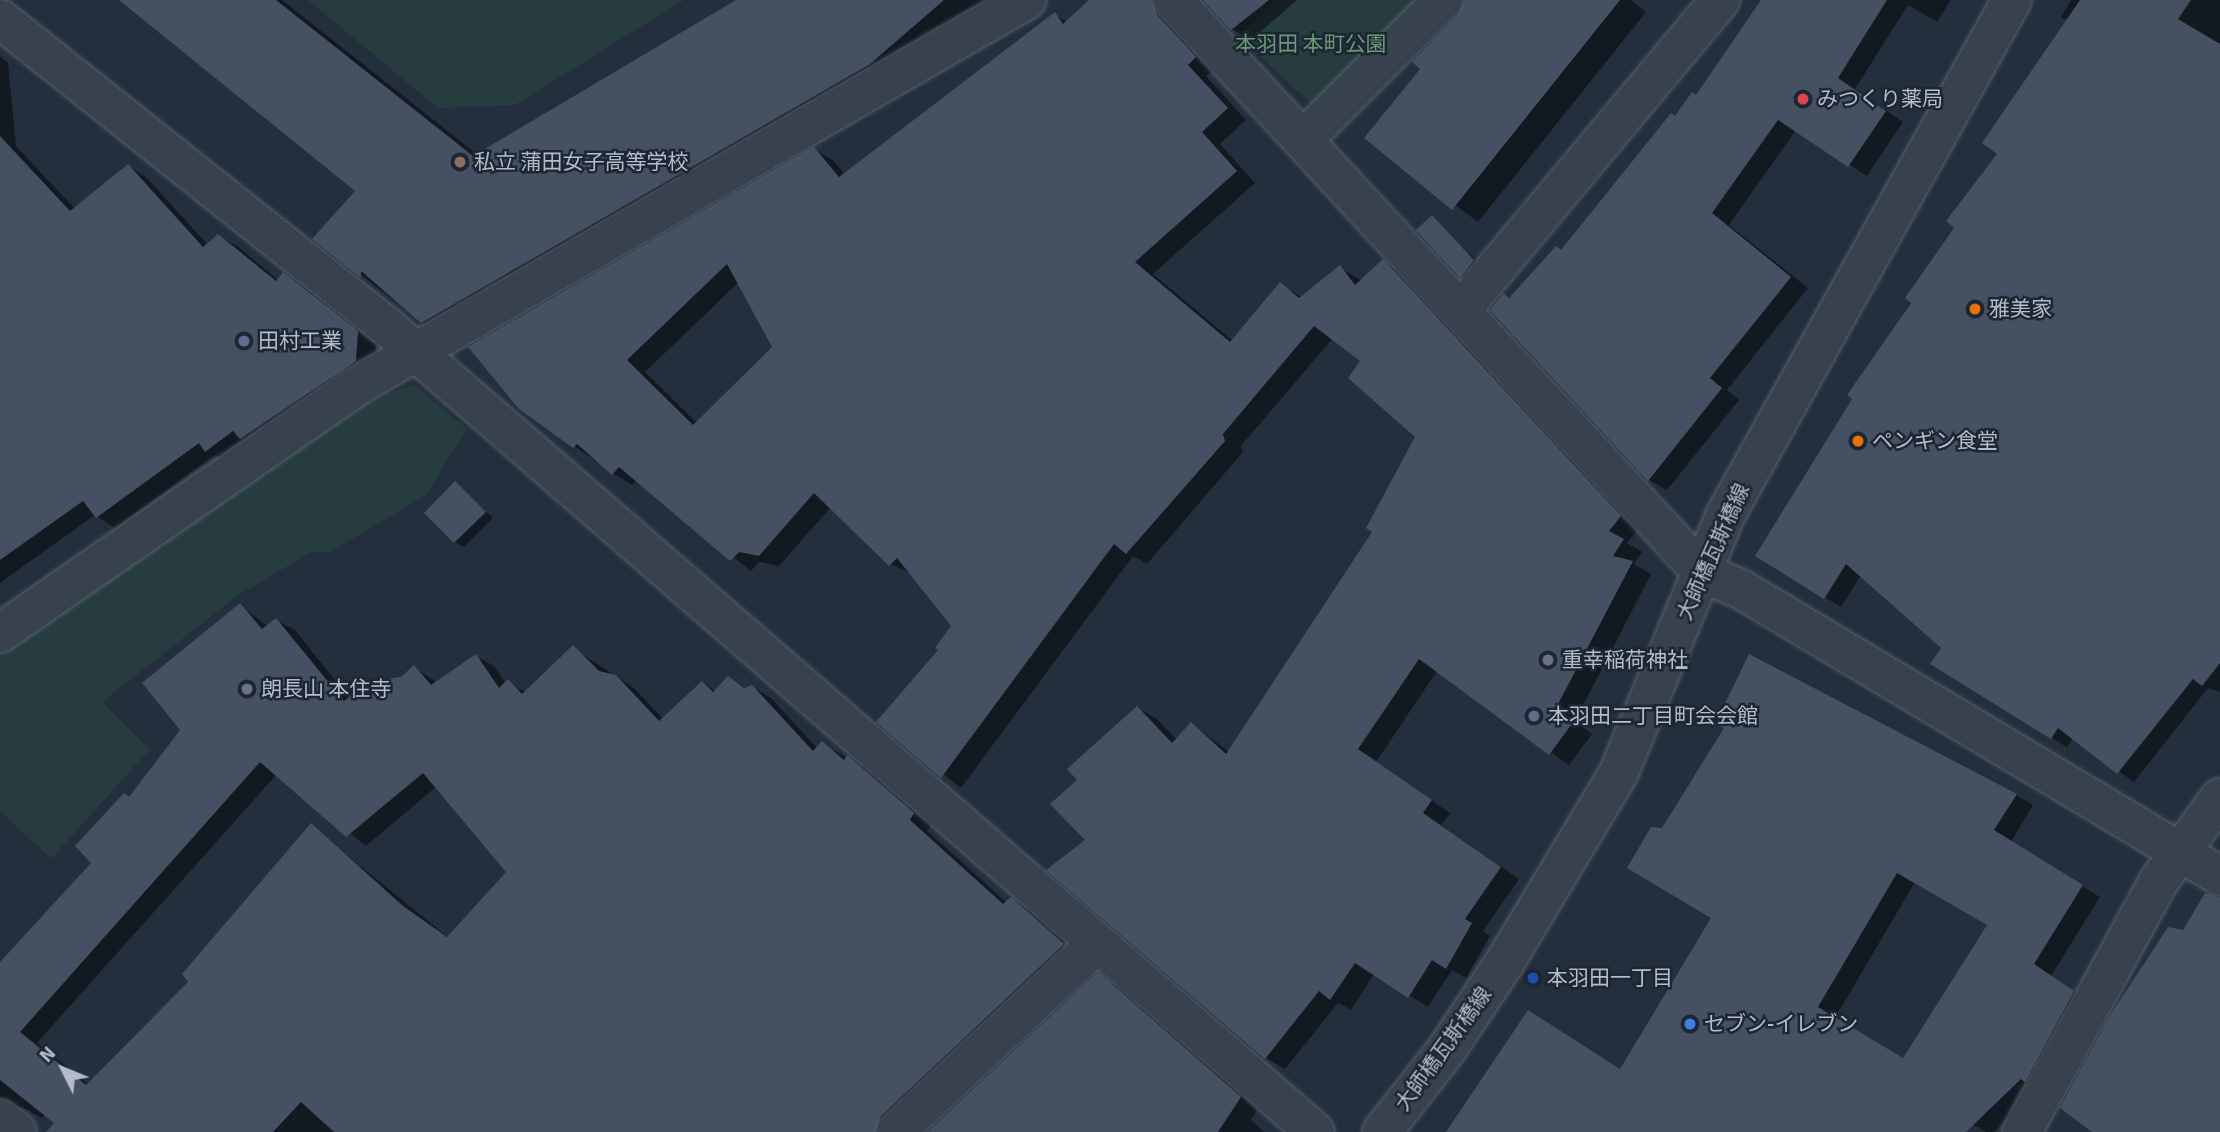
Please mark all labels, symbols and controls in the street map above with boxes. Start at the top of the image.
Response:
park label: 本羽田 本町公園 [1235,31,1387,57]
place label: みつくり薬局 [1817,86,1943,112]
marker: みつくり薬局 [1795,91,1811,107]
place label: 私立 蒲田女子高等学校 [474,149,689,175]
marker: 私立 蒲田女子高等学校 [452,154,468,170]
place label: 雅美家 [1989,296,2052,322]
marker: 雅美家 [1967,301,1983,317]
place label: 田村工業 [258,328,342,354]
marker: 田村工業 [236,333,252,349]
place label: ペンギン食堂 [1872,428,1998,454]
marker: ペンギン食堂 [1850,433,1866,449]
street label: 大師橋瓦斯橋線 [1672,480,1754,624]
place label: 重幸稲荷神社 [1562,647,1688,673]
marker: 重幸稲荷神社 [1540,652,1556,668]
place label: 朗長山 本住寺 [261,676,392,702]
marker: 朗長山 本住寺 [239,681,255,697]
place label: 本羽田二丁目町会会館 [1548,703,1758,729]
marker: 本羽田二丁目町会会館 [1526,708,1542,724]
place label: 本羽田一丁目 [1547,965,1673,991]
marker: 本羽田一丁目 [1525,970,1541,986]
street label: 大師橋瓦斯橋線 [1390,982,1496,1116]
place label: セブン-イレブン [1704,1011,1858,1037]
marker: セブン-イレブン [1682,1016,1698,1032]
north arrow [28,1034,98,1104]
text: N [34,1042,61,1068]

